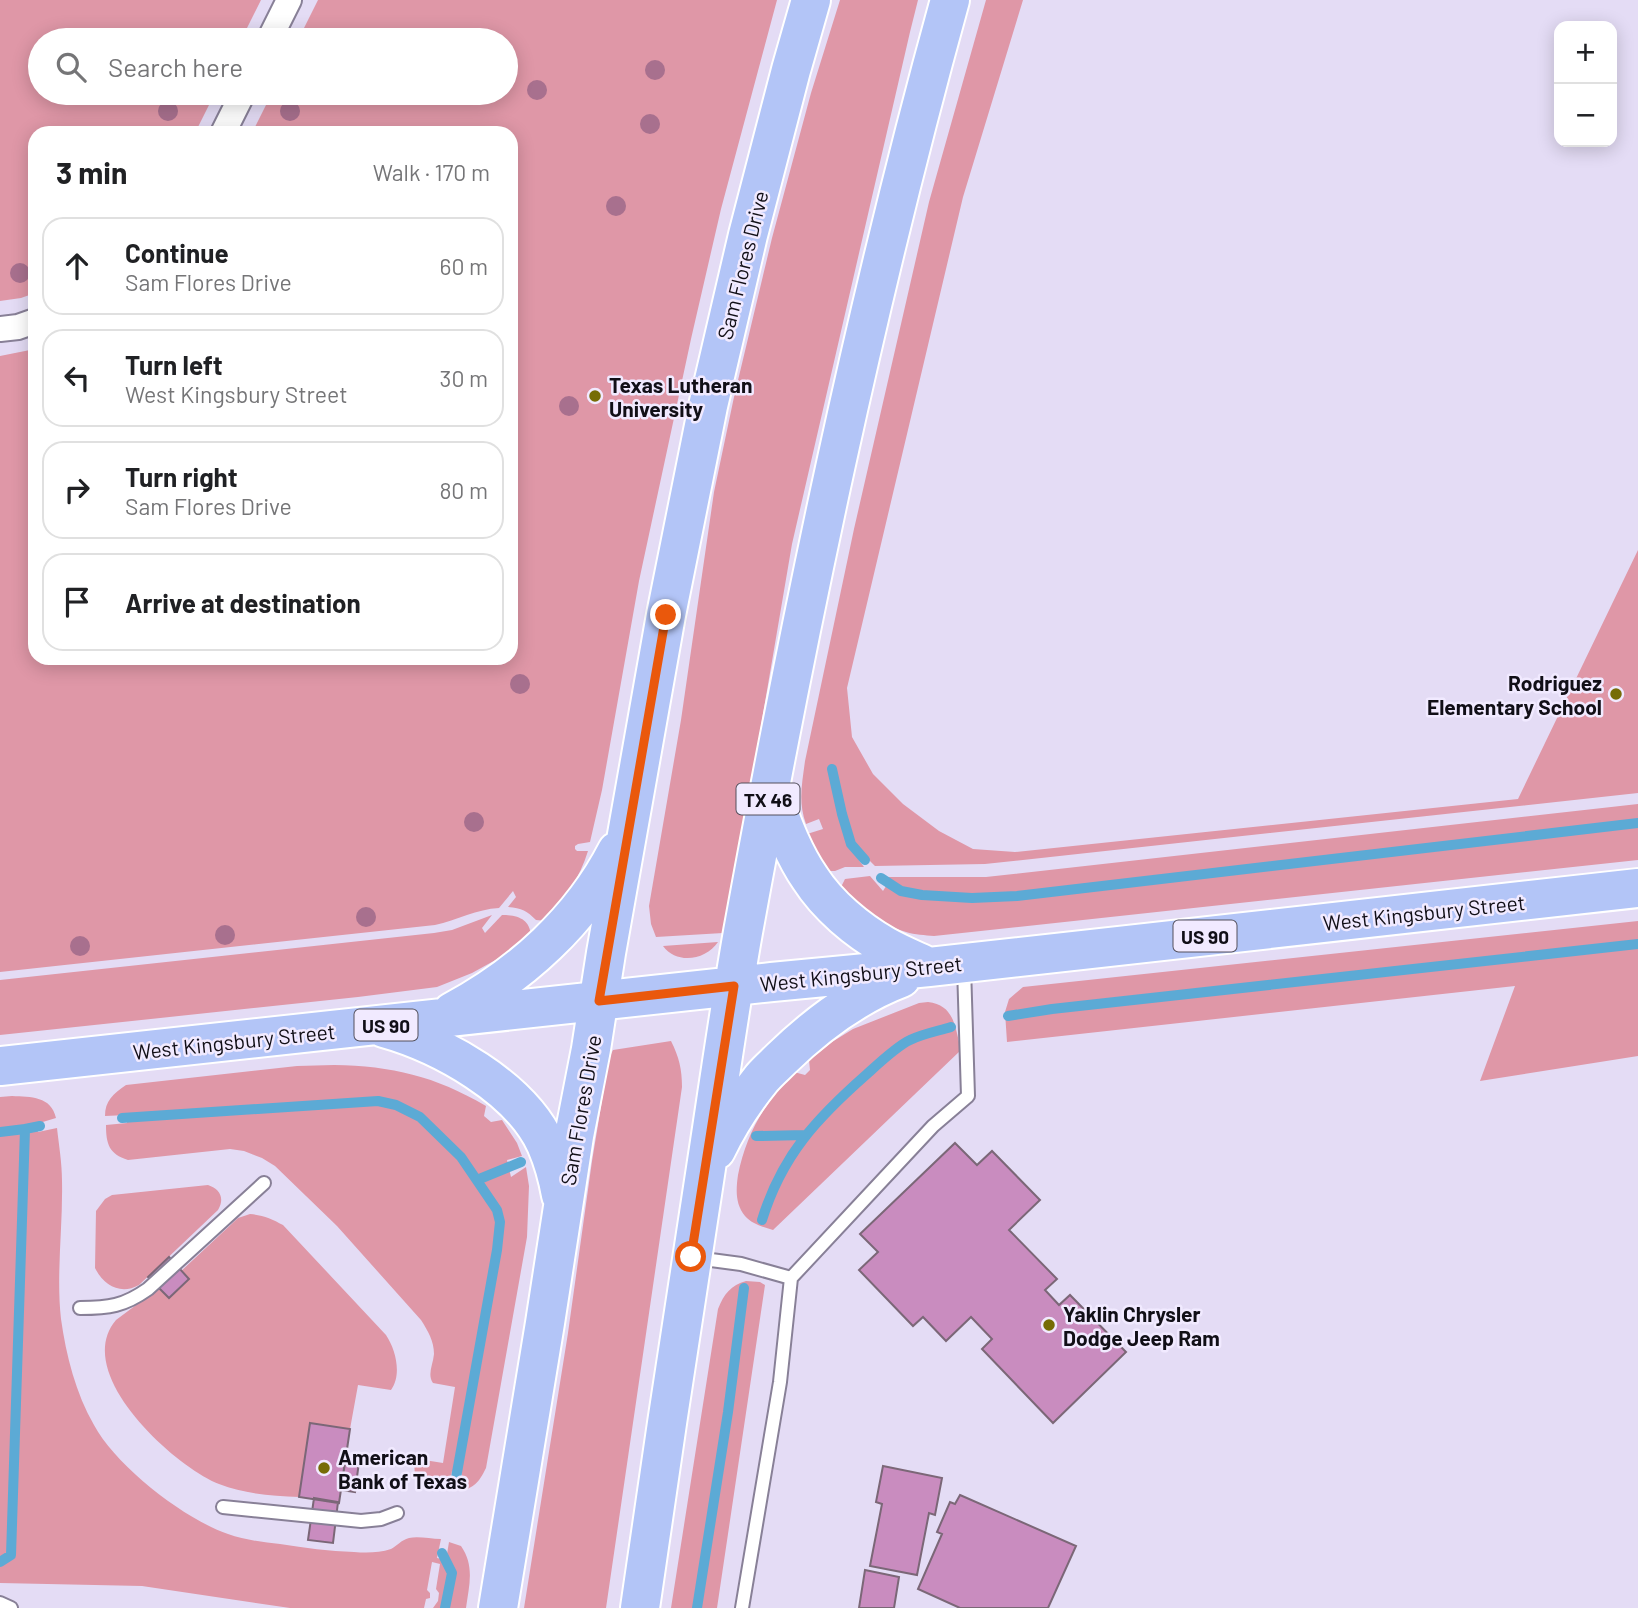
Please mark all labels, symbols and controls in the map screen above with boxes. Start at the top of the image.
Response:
map controls [1554,21,1617,147]
button: + [1554,21,1617,84]
search box [28,28,518,105]
icon: search [52,48,90,86]
text: Search here [108,51,243,82]
button: − [1554,84,1617,147]
text: 3 min [56,154,127,190]
text: Walk · 170 m [373,158,490,186]
street label: Sam Flores Drive [711,188,773,342]
text: Continue [125,237,229,268]
icon: ahead [58,247,96,285]
text: 60 m [440,252,488,280]
text: Sam Flores Drive [125,268,292,296]
text: Turn left [125,349,223,380]
icon: left [58,359,96,397]
text: 30 m [440,364,488,392]
place label: Texas Lutheran University [609,372,752,421]
text: West Kingsbury Street [125,380,348,408]
marker: Texas Lutheran University [587,388,603,404]
text: Turn right [125,461,238,492]
icon: right [58,471,96,509]
text: 80 m [439,476,488,504]
text: Sam Flores Drive [125,492,292,520]
icon: arrive [58,583,96,621]
text: Arrive at destination [125,587,361,618]
route end [650,599,681,630]
place label: Rodriguez Elementary School [1427,670,1602,719]
marker: Rodriguez Elementary School [1608,686,1624,702]
road number: TX 46 [736,784,800,814]
street label: West Kingsbury Street [1322,889,1526,935]
road number: US 90 [1174,920,1236,952]
street label: West Kingsbury Street [759,950,963,996]
road number: US 90 [354,1009,418,1040]
street label: West Kingsbury Street [132,1018,336,1064]
street label: Sam Flores Drive [554,1033,606,1187]
route start [675,1241,706,1272]
place label: Yaklin Chrysler Dodge Jeep Ram [1063,1301,1220,1350]
marker: Yaklin Chrysler Dodge Jeep Ram [1041,1317,1057,1333]
place label: American Bank of Texas [338,1444,467,1493]
marker: American Bank of Texas [316,1460,332,1476]

